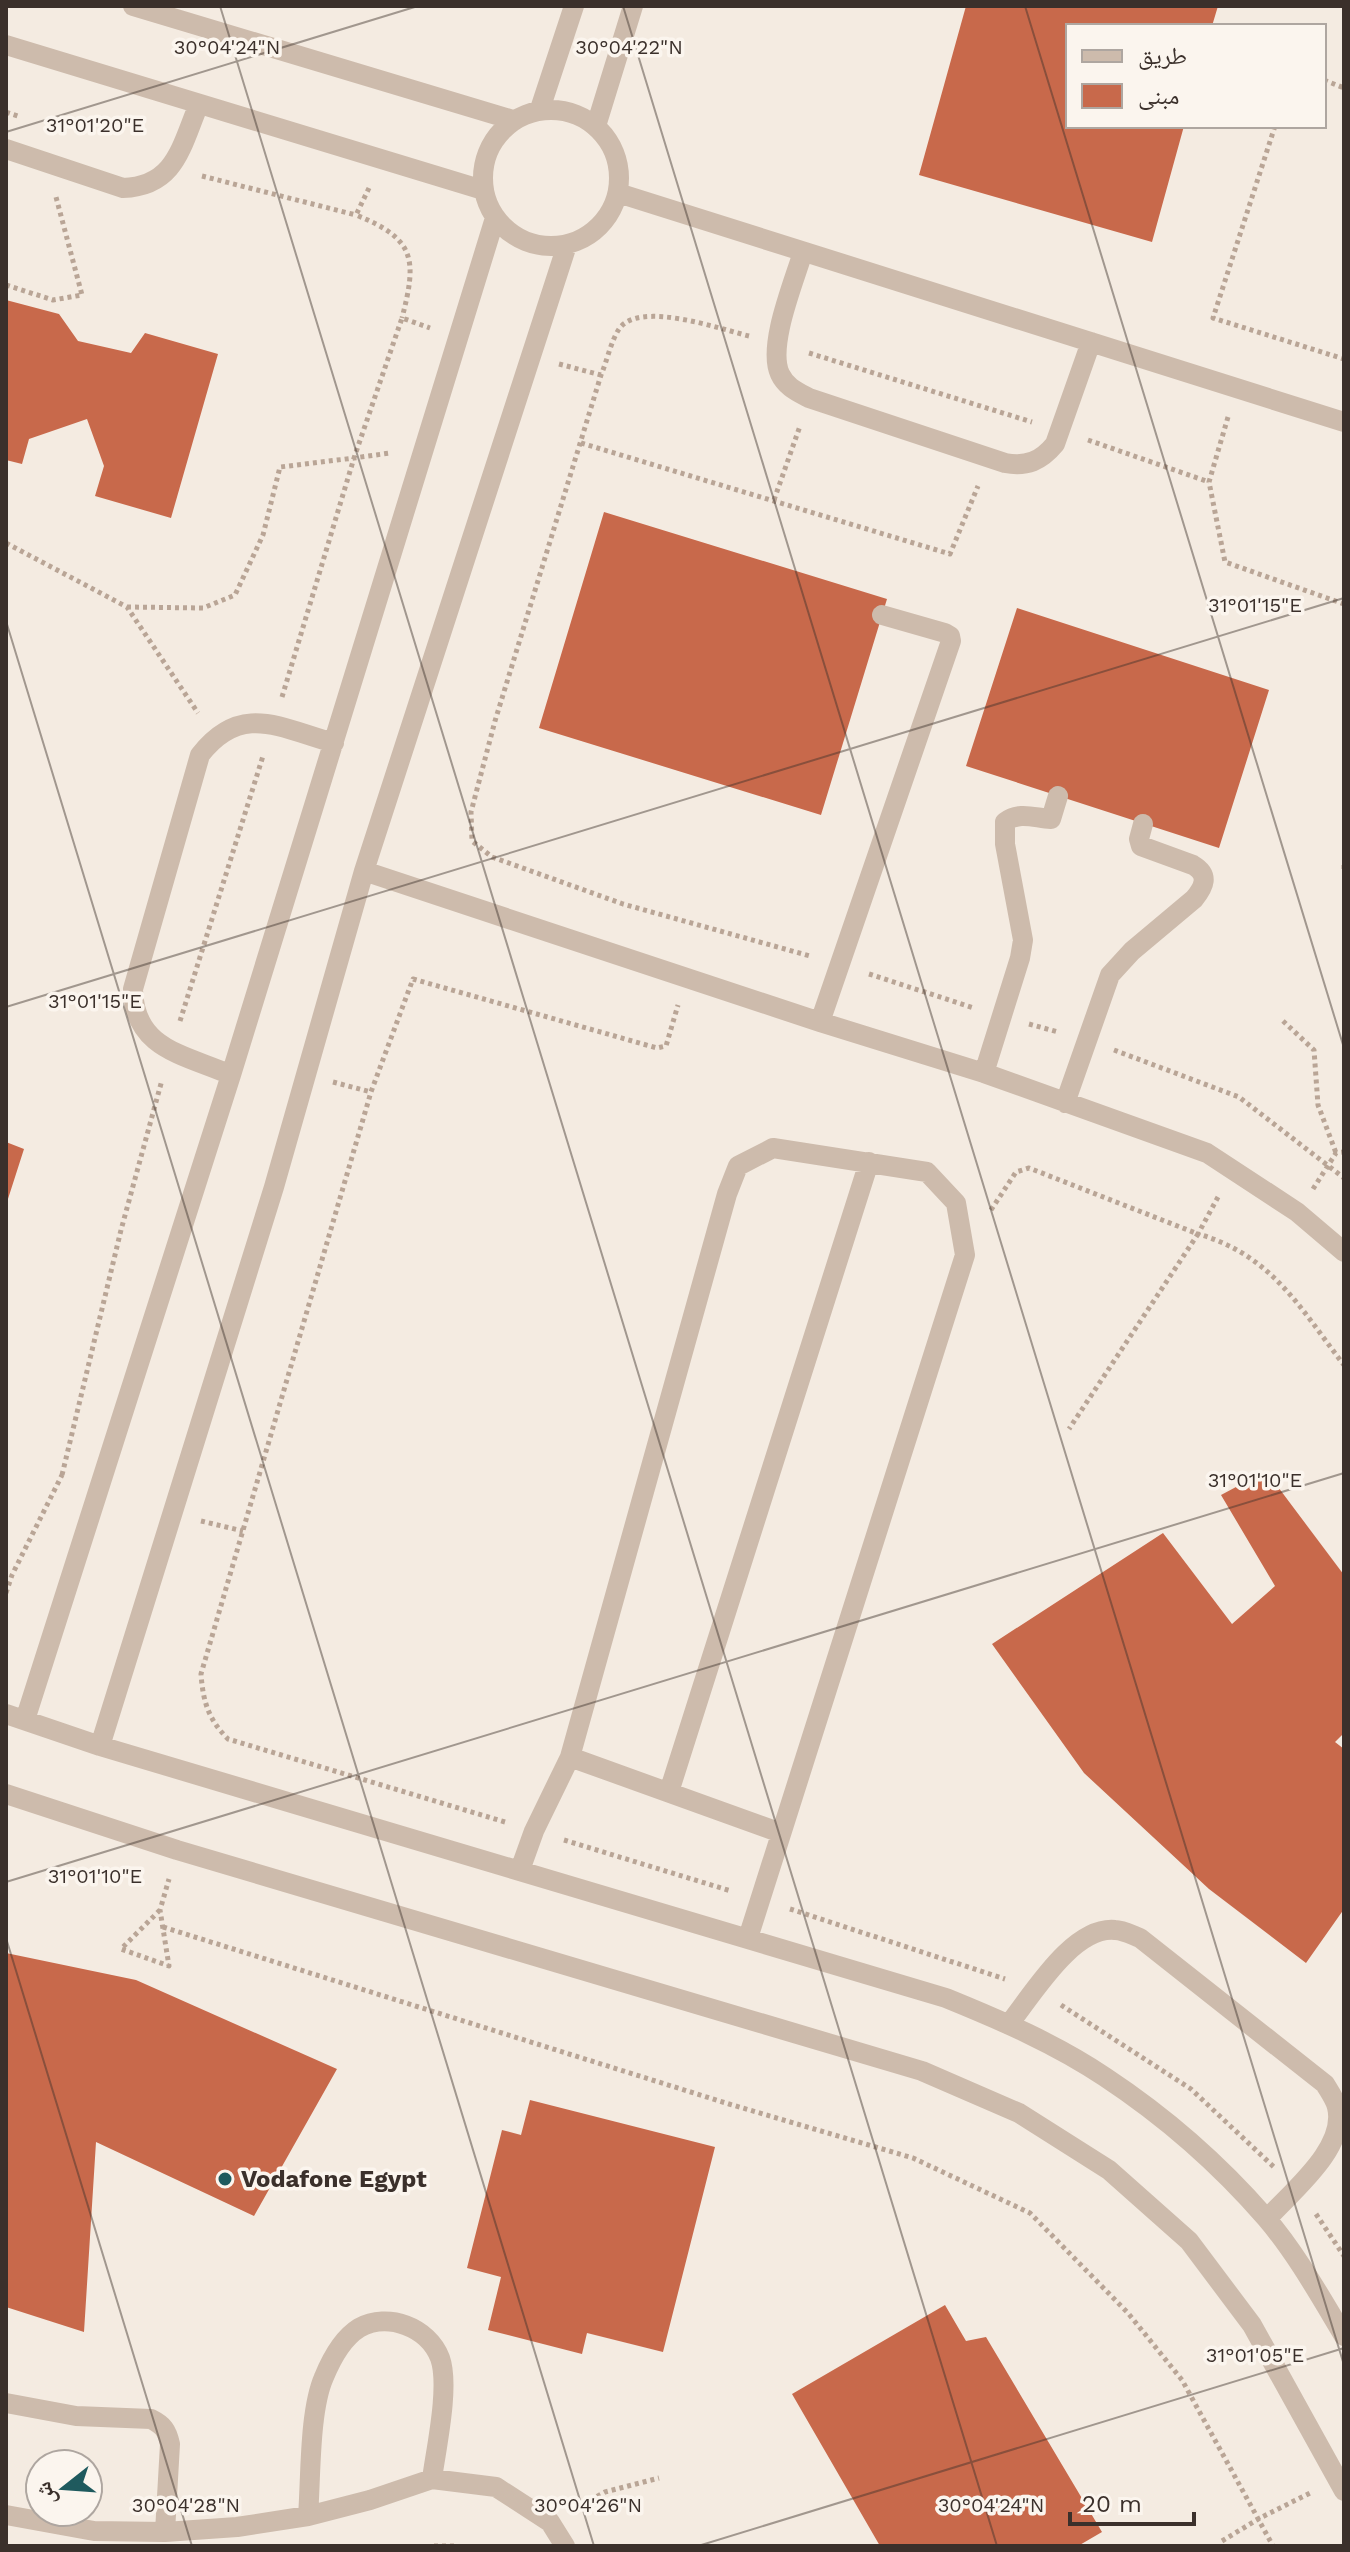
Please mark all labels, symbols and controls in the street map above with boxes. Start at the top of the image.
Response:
legend [1066,24,1326,128]
text: 30°04'24"N [174,35,280,59]
text: 30°04'22"N [575,35,683,59]
text: طريق [1138,42,1187,70]
text: مبنى [1138,82,1179,110]
text: 31°01'20"E [46,113,144,137]
text: 31°01'15"E [1208,593,1302,617]
text: 31°01'15"E [48,989,142,1013]
text: 31°01'10"E [1208,1468,1302,1492]
text: 31°01'10"E [48,1864,142,1888]
place label: Vodafone Egypt [241,2165,427,2193]
marker: Vodafone Egypt [216,2170,234,2188]
text: 31°01'05"E [1206,2343,1304,2367]
north arrow [24,2448,104,2528]
scale bar [1070,2476,1194,2526]
text: ش [30,2479,62,2509]
text: 20 m [1082,2490,1142,2518]
text: 30°04'28"N [132,2493,240,2517]
text: 30°04'26"N [534,2493,642,2517]
text: 30°04'24"N [938,2493,1044,2517]

